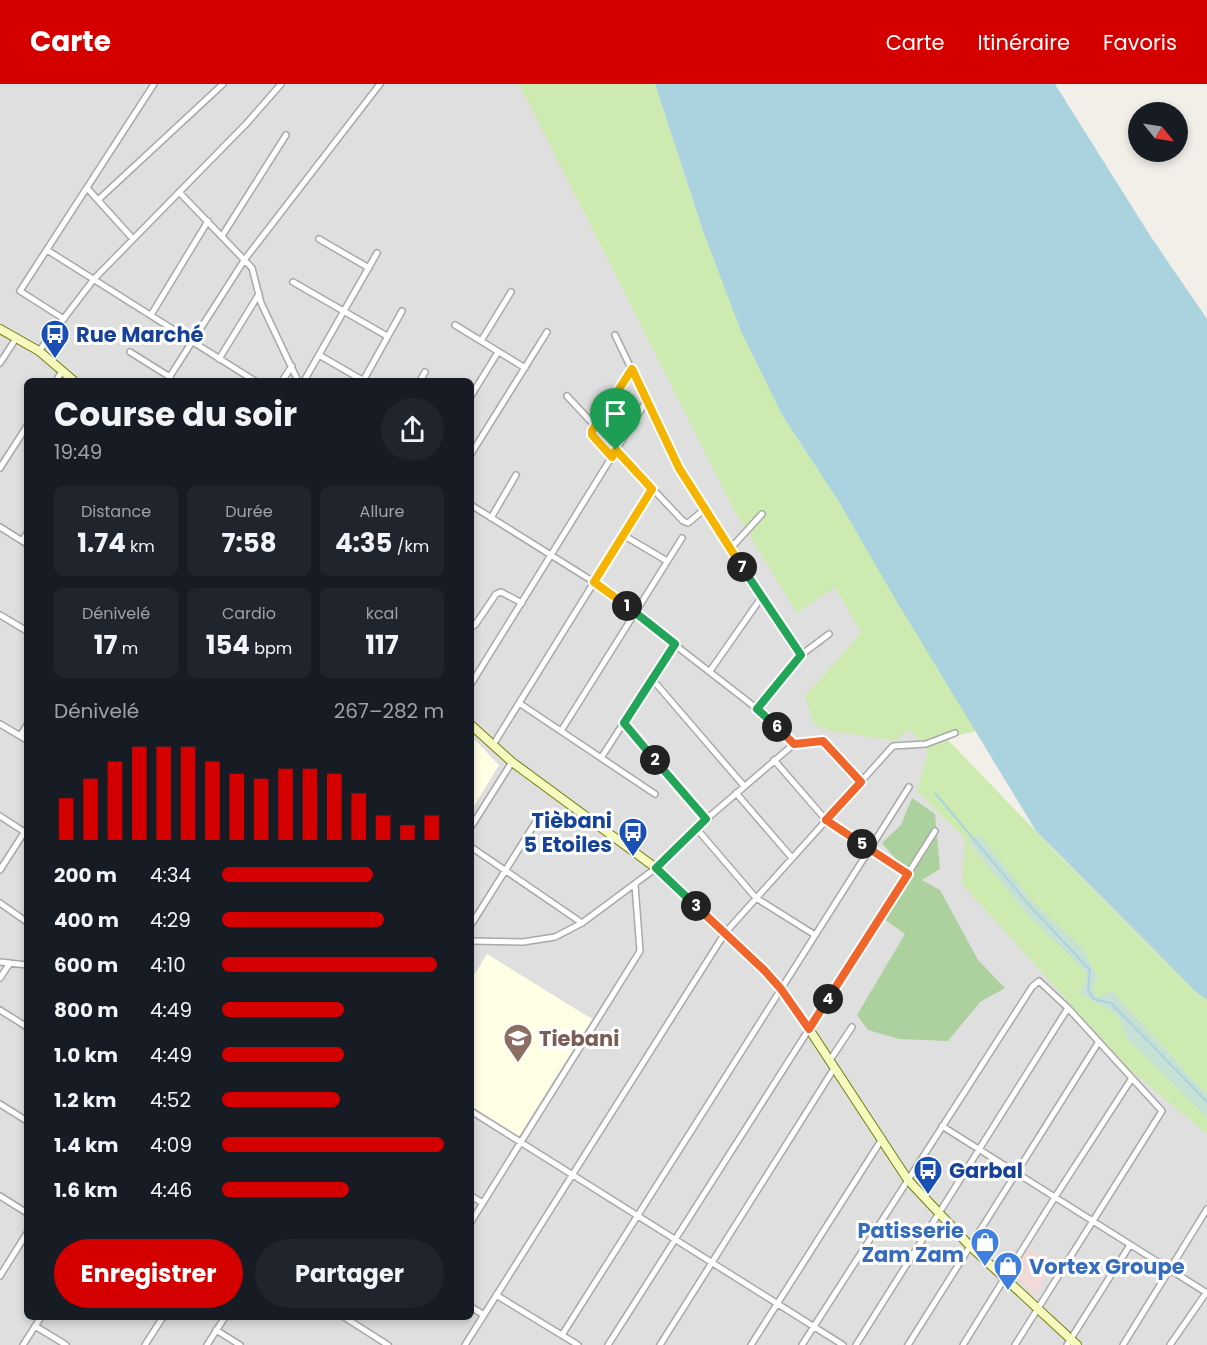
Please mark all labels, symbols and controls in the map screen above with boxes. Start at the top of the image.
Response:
text: Carte [30,22,111,61]
text: Carte [886,28,945,57]
text: Itinéraire [978,28,1070,57]
text: Favoris [1103,28,1177,57]
north arrow [1128,102,1188,162]
map controls [1128,102,1188,162]
bus stop icon: Rue Marché [39,318,71,360]
place label: Rue Marché [76,320,204,349]
pin [590,388,641,450]
text: Course du soir [54,391,297,438]
icon: arrive [599,397,632,430]
button: share [381,398,444,461]
text: 19:49 [54,438,102,466]
text: Distance [81,500,151,523]
text: Durée [225,500,273,523]
text: Allure [360,500,404,523]
text: 1.74 [77,525,126,561]
text: 7:58 [221,525,277,561]
text: 4:35 [335,525,393,561]
text: km [126,535,155,558]
text: /km [393,535,429,558]
pin: 7 [727,552,757,582]
text: 7 [738,555,746,578]
pin: 1 [612,591,642,621]
text: 1 [624,594,630,617]
text: Dénivelé [82,602,150,625]
text: Cardio [222,602,276,625]
text: kcal [366,602,398,625]
text: 17 [94,627,117,663]
text: 154 [206,627,250,663]
text: 117 [365,627,399,663]
text: m [117,637,138,660]
text: bpm [250,637,292,660]
text: Dénivelé [54,697,139,725]
text: 267–282 m [334,697,444,725]
pin: 6 [762,712,792,742]
text: 6 [772,715,782,738]
pin: 2 [640,745,670,775]
text: 2 [650,748,660,771]
place label: Tièbani 5 Etoiles [524,806,612,859]
bus stop icon: Tièbani 5 Etoiles [617,816,649,858]
pin: 5 [847,829,877,859]
text: 5 [857,832,867,855]
text: 200 m [54,861,117,889]
text: 4:34 [150,861,191,889]
pin: 3 [681,891,711,921]
text: 3 [691,894,701,917]
text: 400 m [54,906,119,934]
text: 4:29 [150,906,191,934]
text: 600 m [54,951,118,979]
text: 4:10 [150,951,186,979]
pin: 4 [813,984,843,1014]
text: 4 [823,987,833,1010]
text: 800 m [54,996,118,1024]
text: 4:49 [150,996,192,1024]
school or university icon: Tiebani [502,1022,534,1064]
place label: Tiebani [539,1024,619,1053]
text: 1.0 km [54,1041,118,1069]
text: 4:49 [150,1041,192,1069]
text: 1.2 km [54,1086,116,1114]
text: 4:52 [150,1086,191,1114]
text: 1.4 km [54,1131,118,1159]
text: 4:09 [150,1131,192,1159]
bus stop icon: Garbal [912,1154,944,1196]
place label: Garbal [949,1156,1023,1185]
text: 1.6 km [54,1176,118,1204]
text: 4:46 [150,1176,192,1204]
place label: Patisserie Zam Zam [857,1216,964,1269]
shop icon: Patisserie Zam Zam [969,1226,1001,1268]
button: Enregistrer [54,1239,243,1308]
button: Partager [255,1239,444,1308]
shop icon: Vortex Groupe [992,1250,1024,1292]
place label: Vortex Groupe [1029,1252,1185,1281]

